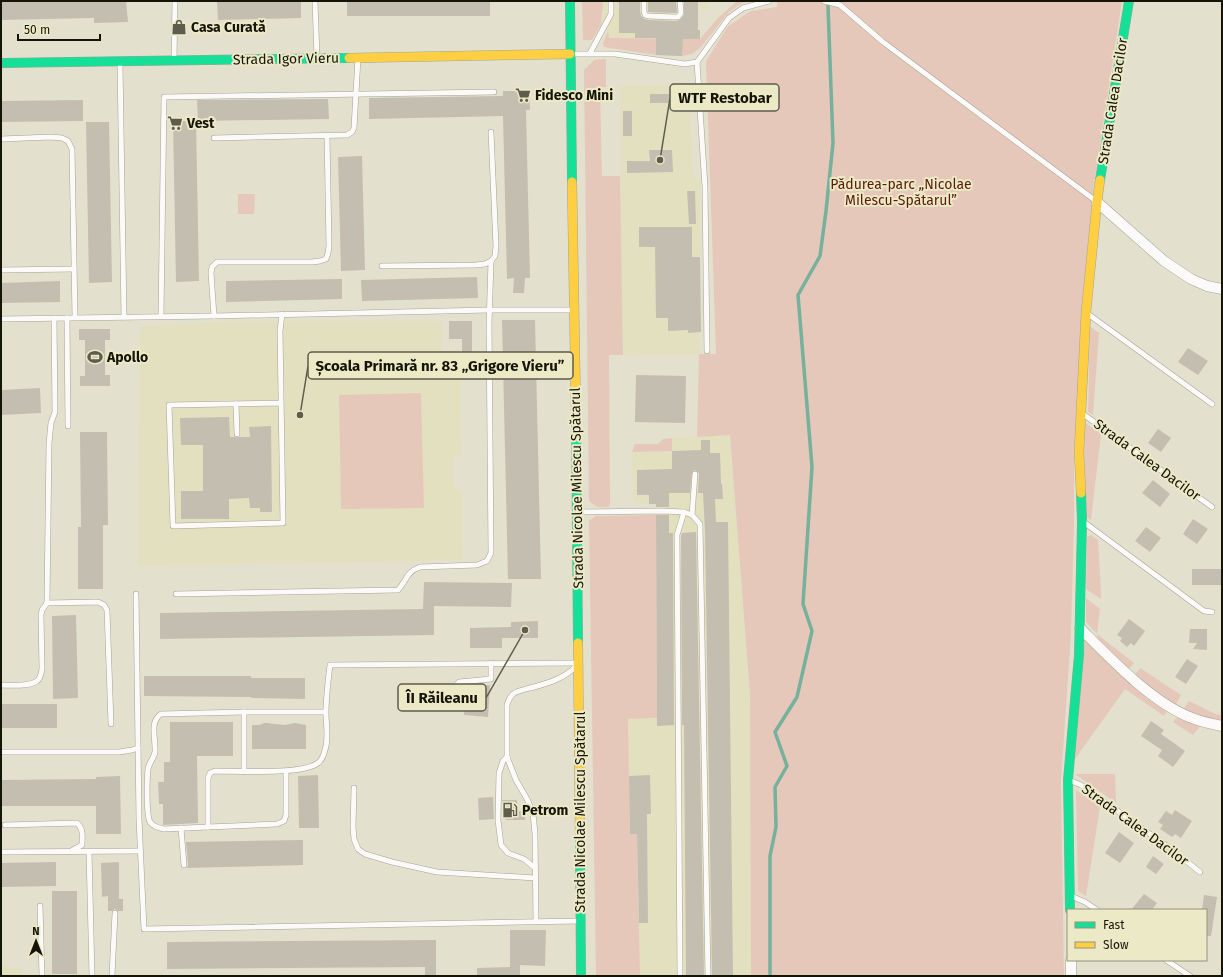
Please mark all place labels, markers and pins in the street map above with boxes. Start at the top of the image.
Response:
shop icon: Casa Curată [170,18,188,36]
place label: Casa Curată [191,19,266,36]
callout: WTF Restobar [670,84,779,111]
supermarket icon: Fidesco Mini [514,86,532,104]
place label: Fidesco Mini [535,87,613,104]
supermarket icon: Vest [166,114,184,132]
place label: Vest [186,115,215,132]
sports icon: Apollo [86,348,104,366]
place label: Apollo [106,349,148,366]
callout: Școala Primară nr. 83 „Grigore Vieru” [308,352,573,379]
callout: ÎI Răileanu [398,684,486,711]
fuel station icon: Petrom [501,801,519,819]
place label: Petrom [522,802,568,819]

